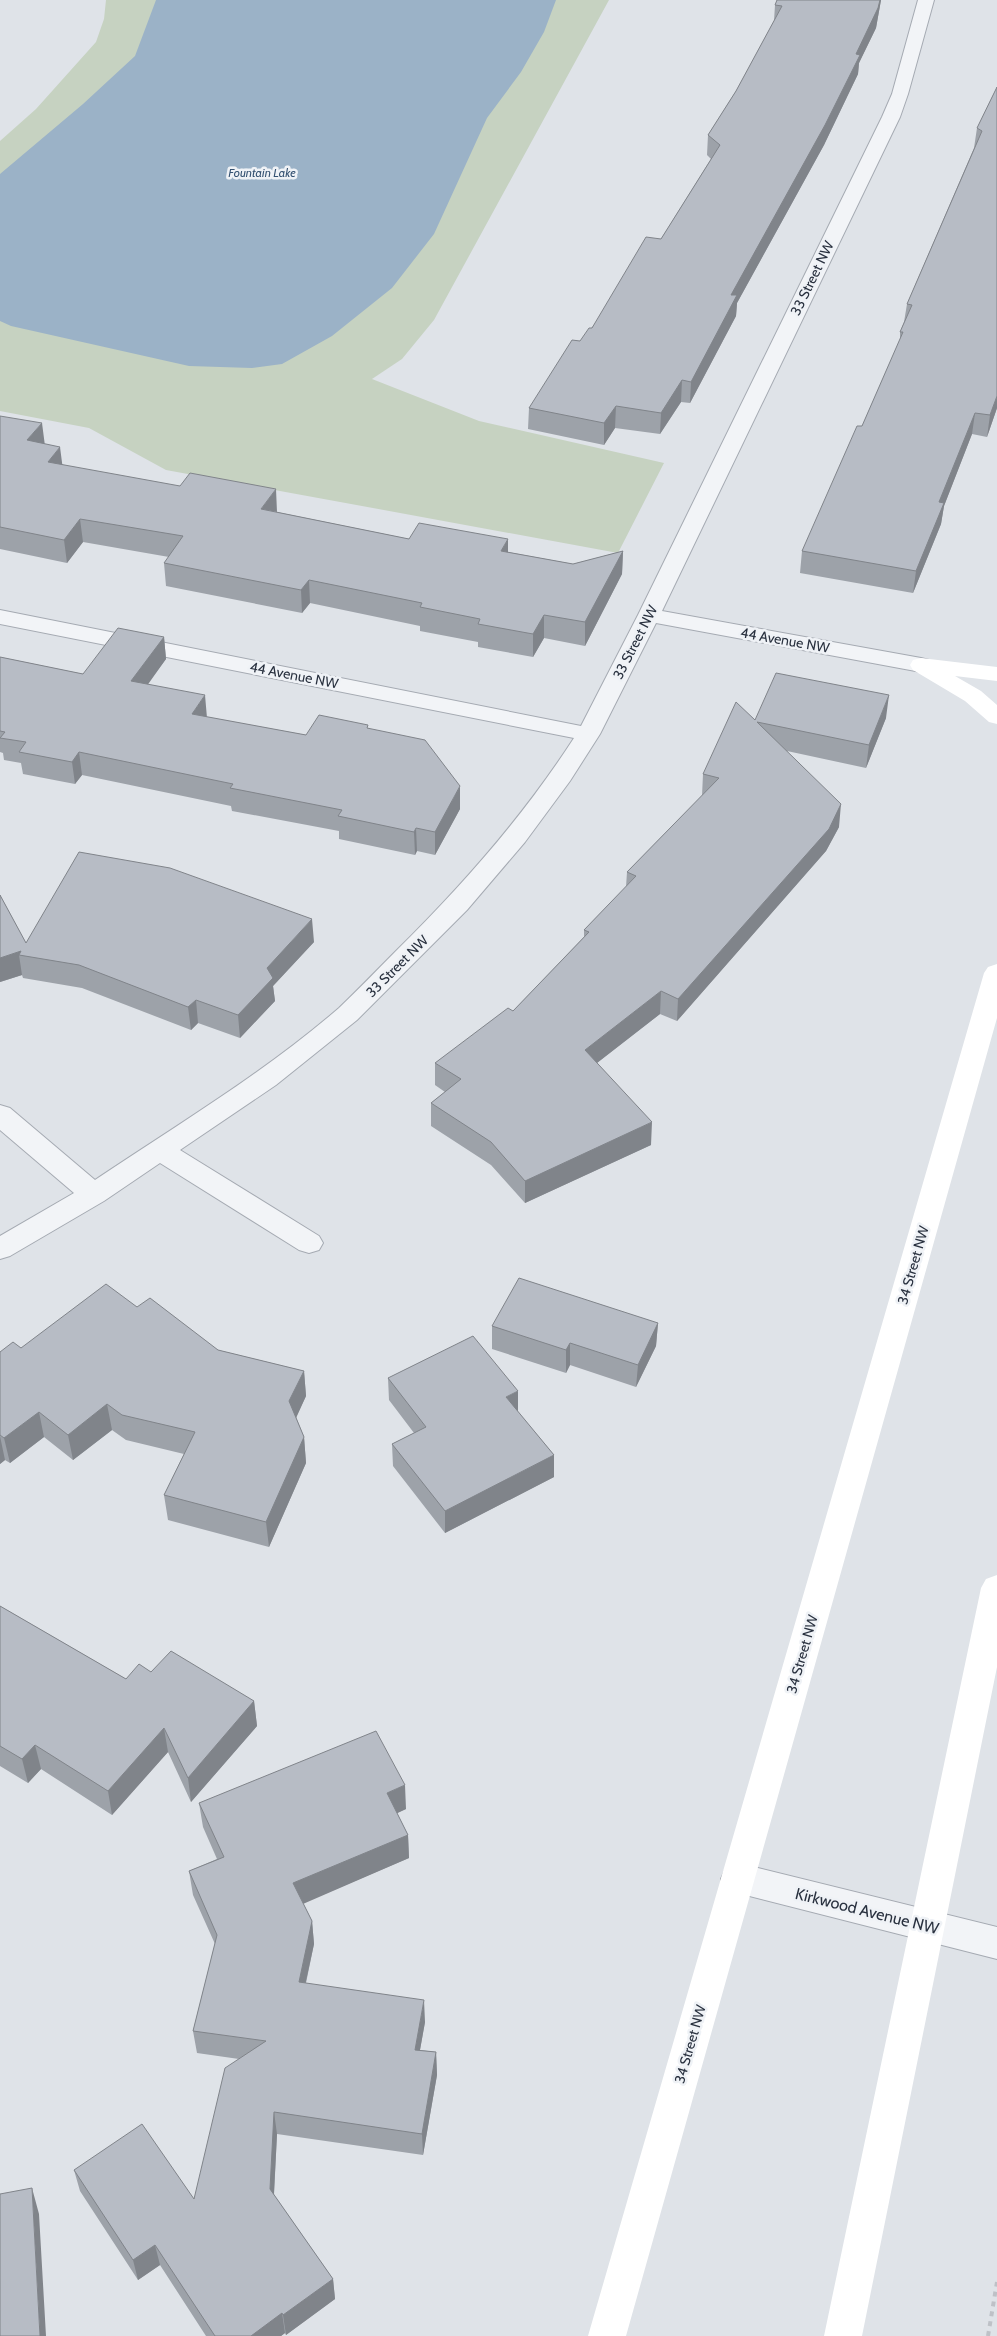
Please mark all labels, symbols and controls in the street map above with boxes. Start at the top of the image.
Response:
water label: Fountain Lake [228,165,296,180]
street label: 33 Street NW [786,237,838,318]
street label: 33 Street NW [609,601,662,682]
street label: 44 Avenue NW [739,623,832,657]
street label: 44 Avenue NW [248,658,341,693]
street label: 33 Street NW [362,931,432,1001]
street label: 34 Street NW [893,1223,933,1306]
street label: 34 Street NW [782,1612,822,1695]
street label: Kirkwood Avenue NW [793,1884,942,1938]
street label: 34 Street NW [670,2002,710,2085]

